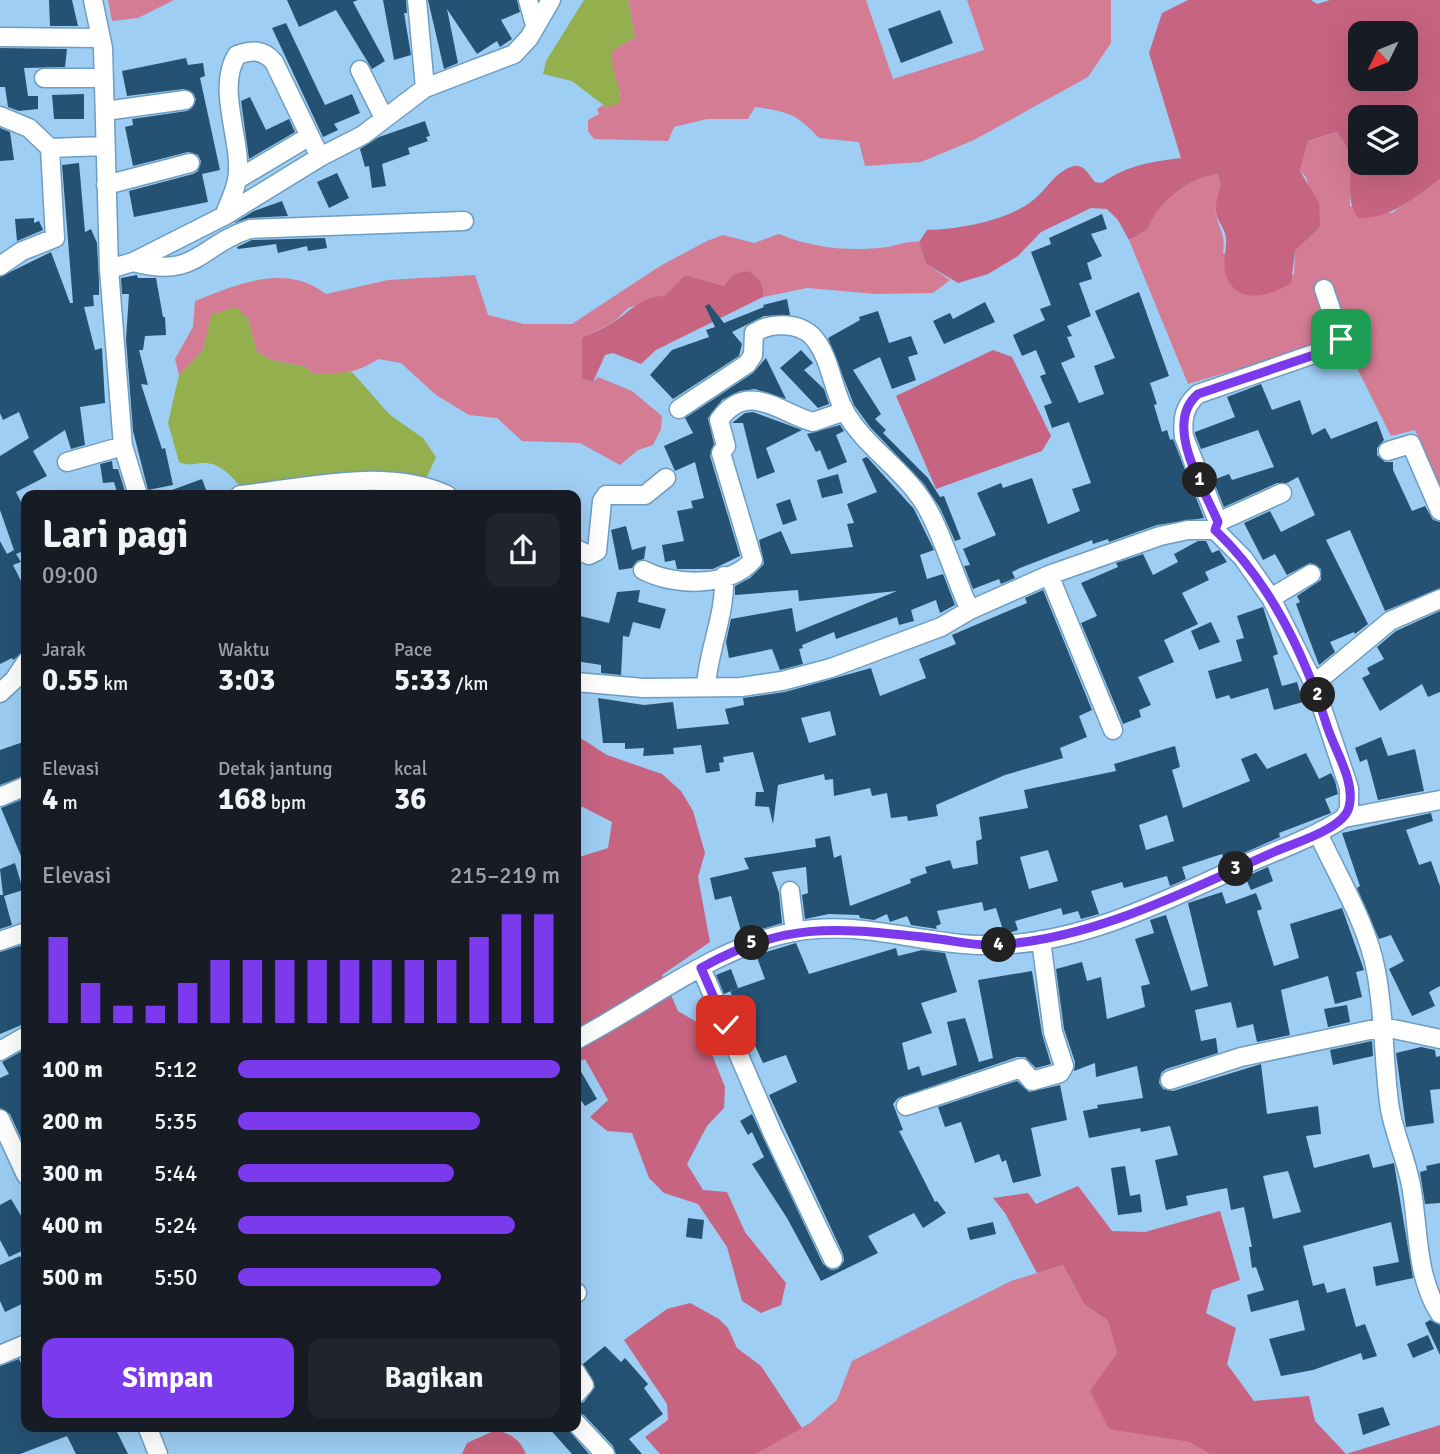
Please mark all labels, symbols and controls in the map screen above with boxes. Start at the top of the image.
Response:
north arrow [1348,21,1418,91]
map controls [1348,21,1418,175]
button: layers [1348,105,1418,175]
pin [1311,309,1371,369]
icon: arrive [1322,320,1360,358]
pin: 1 [1182,462,1218,498]
text: 1 [1194,467,1205,491]
text: Lari pagi [42,511,188,558]
button: share [486,513,560,587]
text: 09:00 [42,561,98,590]
text: Jarak [42,638,86,662]
text: Waktu [218,638,270,662]
text: Pace [394,638,432,662]
text: 0.55 [42,662,99,699]
text: 3:03 [218,662,275,699]
text: 5:33 [394,662,451,699]
text: km [99,672,128,696]
text: /km [451,672,488,696]
pin: 2 [1300,678,1336,712]
text: 2 [1312,682,1323,706]
text: Elevasi [42,757,99,781]
text: Detak jantung [218,757,333,781]
text: kcal [394,757,427,781]
text: 4 [42,781,58,818]
text: 168 [218,781,267,818]
text: 36 [394,781,426,818]
text: m [58,791,78,815]
text: bpm [267,791,306,815]
pin: 3 [1218,852,1254,886]
text: 3 [1230,856,1241,880]
text: Elevasi [42,861,111,890]
text: 215–219 m [450,861,560,890]
pin: 5 [734,926,770,960]
pin: 4 [982,928,1016,962]
text: 5 [746,930,757,954]
text: 4 [993,932,1004,956]
pin [696,995,756,1055]
icon: check [707,1006,745,1044]
text: 100 m [42,1055,103,1084]
text: 5:12 [154,1055,197,1084]
text: 200 m [42,1107,103,1136]
text: 5:35 [154,1107,197,1136]
text: 300 m [42,1159,103,1188]
text: 5:44 [154,1159,197,1188]
text: 400 m [42,1211,103,1240]
text: 5:24 [154,1211,197,1240]
text: 500 m [42,1263,103,1292]
text: 5:50 [154,1263,197,1292]
button: Simpan [42,1338,294,1418]
button: Bagikan [308,1338,560,1418]

